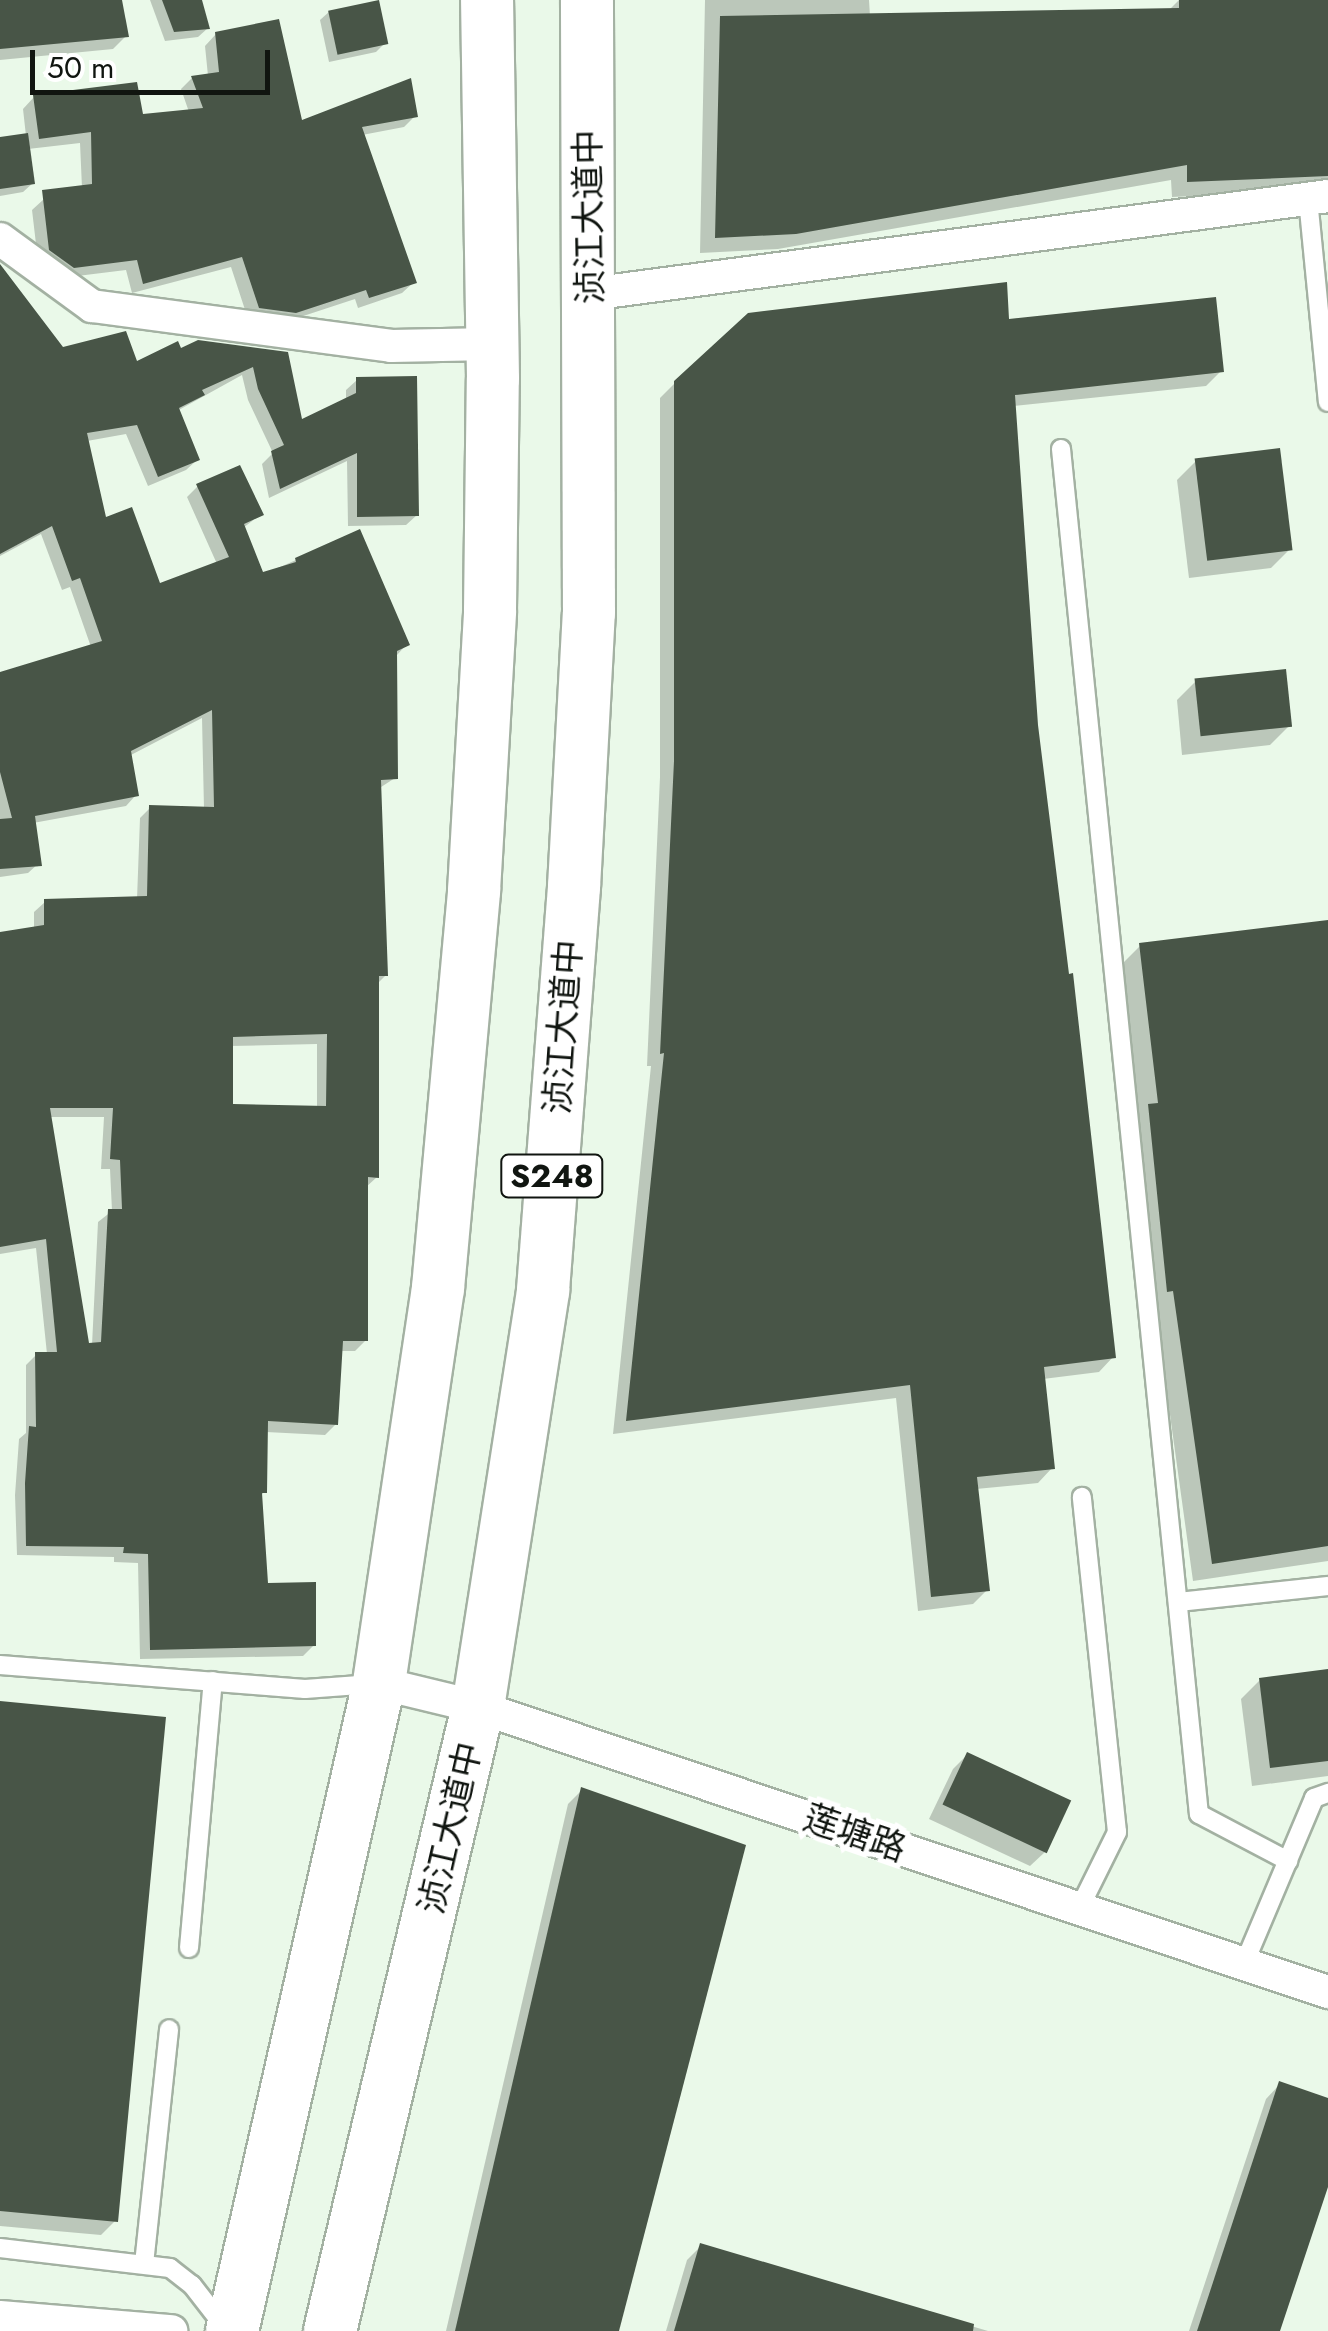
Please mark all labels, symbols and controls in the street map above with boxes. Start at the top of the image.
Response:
scale bar [35,30,275,92]
text: 50 m [47,46,114,89]
street label: 浈江大道中 [566,129,612,305]
street label: 浈江大道中 [536,938,590,1116]
road number: S248 [500,1149,604,1203]
street label: 浈江大道中 [410,1738,490,1918]
street label: 莲塘路 [799,1796,911,1870]

